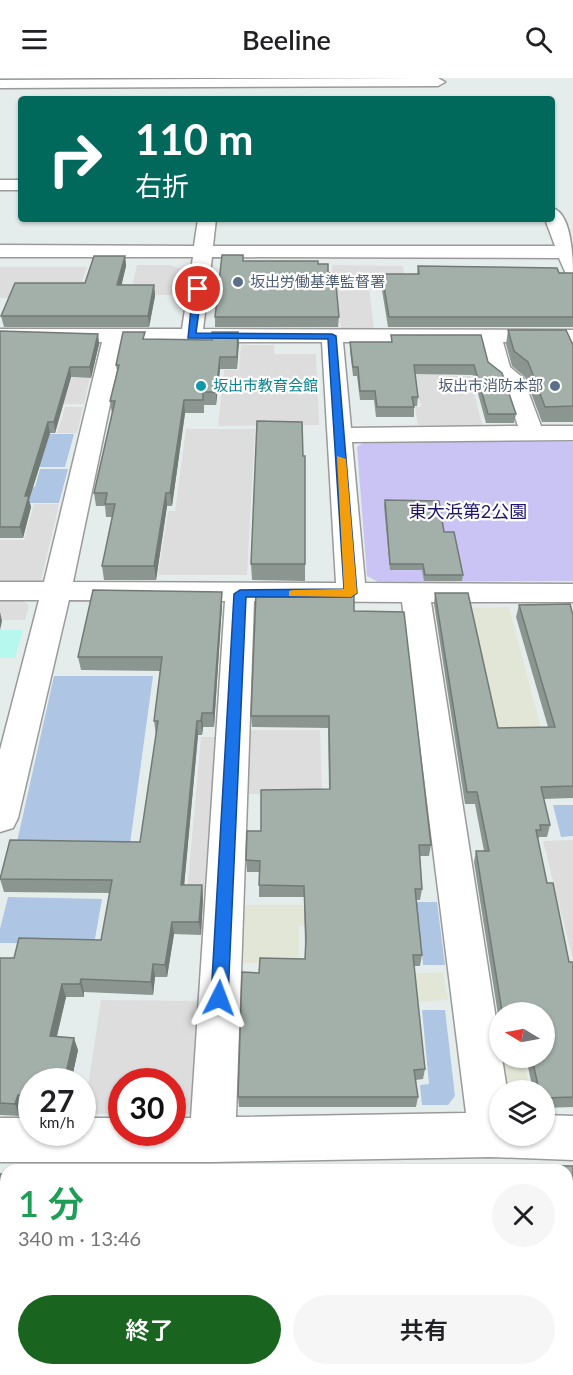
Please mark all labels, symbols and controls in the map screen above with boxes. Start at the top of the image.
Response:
icon: menu [18,23,51,56]
text: Beeline [242,23,331,56]
icon: search [522,23,555,56]
text: 110 m [135,114,253,164]
icon: right [36,120,114,198]
text: 右折 [135,169,189,202]
pin [172,263,223,314]
icon: arrive [181,272,214,305]
place label: 坂出労働基準監督署 [250,272,385,290]
marker: 坂出労働基準監督署 [231,275,245,289]
place label: 坂出市教育会館 [213,376,318,394]
place label: 坂出市消防本部 [438,376,543,394]
marker: 坂出市教育会館 [194,379,208,393]
marker: 坂出市消防本部 [548,379,562,393]
park label: 東大浜第2公園 [409,500,527,522]
position arrow [187,966,251,1030]
north arrow [489,1002,555,1068]
map controls [489,1002,555,1146]
speed limit sign: 30 [108,1068,186,1146]
button: layers [489,1080,555,1146]
text: 27 [40,1082,74,1118]
text: km/h [39,1113,75,1131]
text: 1 分 [18,1181,84,1225]
button: close [492,1184,555,1247]
text: 340 m · 13:46 [18,1226,141,1250]
button: 終了 [18,1295,281,1364]
button: 共有 [293,1295,555,1364]

